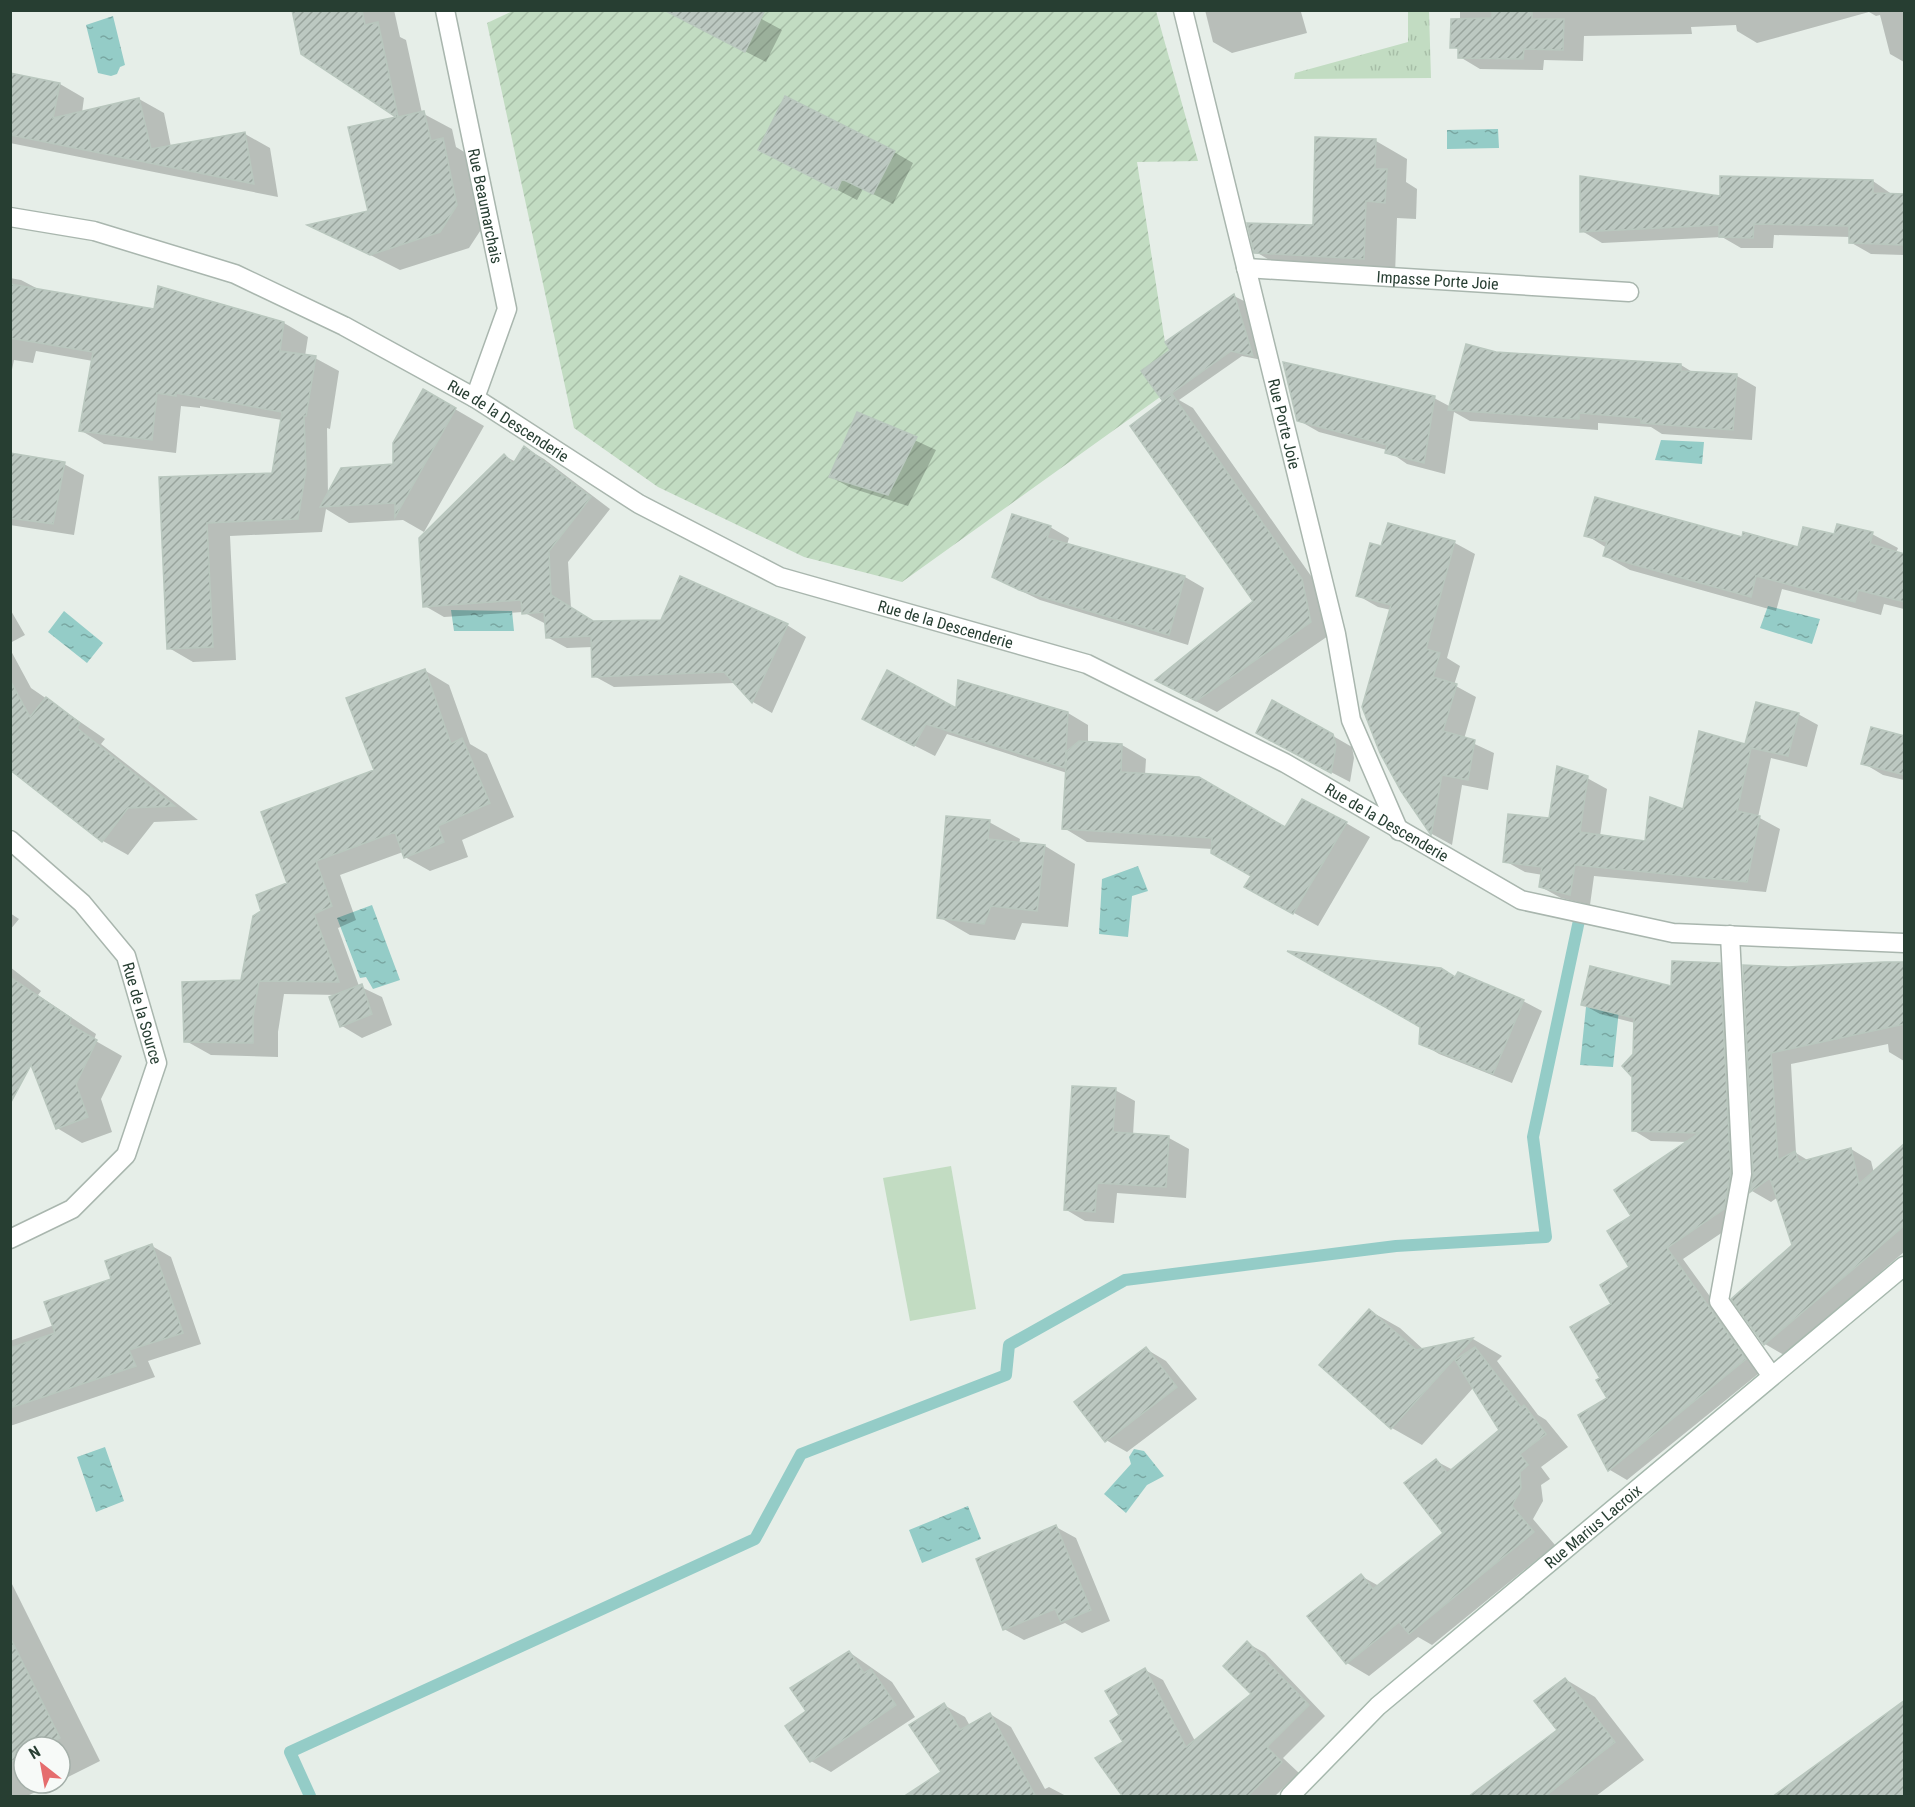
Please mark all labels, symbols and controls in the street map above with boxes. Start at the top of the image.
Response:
street label: Rue Beaumarchais [464,146,507,265]
street label: Impasse Porte Joie [1376,267,1499,293]
street label: Rue de la Descenderie [444,375,573,466]
street label: Rue Porte Joie [1264,377,1305,471]
street label: Rue de la Descenderie [876,596,1015,652]
street label: Rue de la Descenderie [1322,779,1452,865]
street label: Rue de la Source [119,960,166,1066]
street label: Rue Marius Lacroix [1541,1480,1645,1572]
north arrow [12,1735,72,1795]
text: N [25,1742,44,1763]

